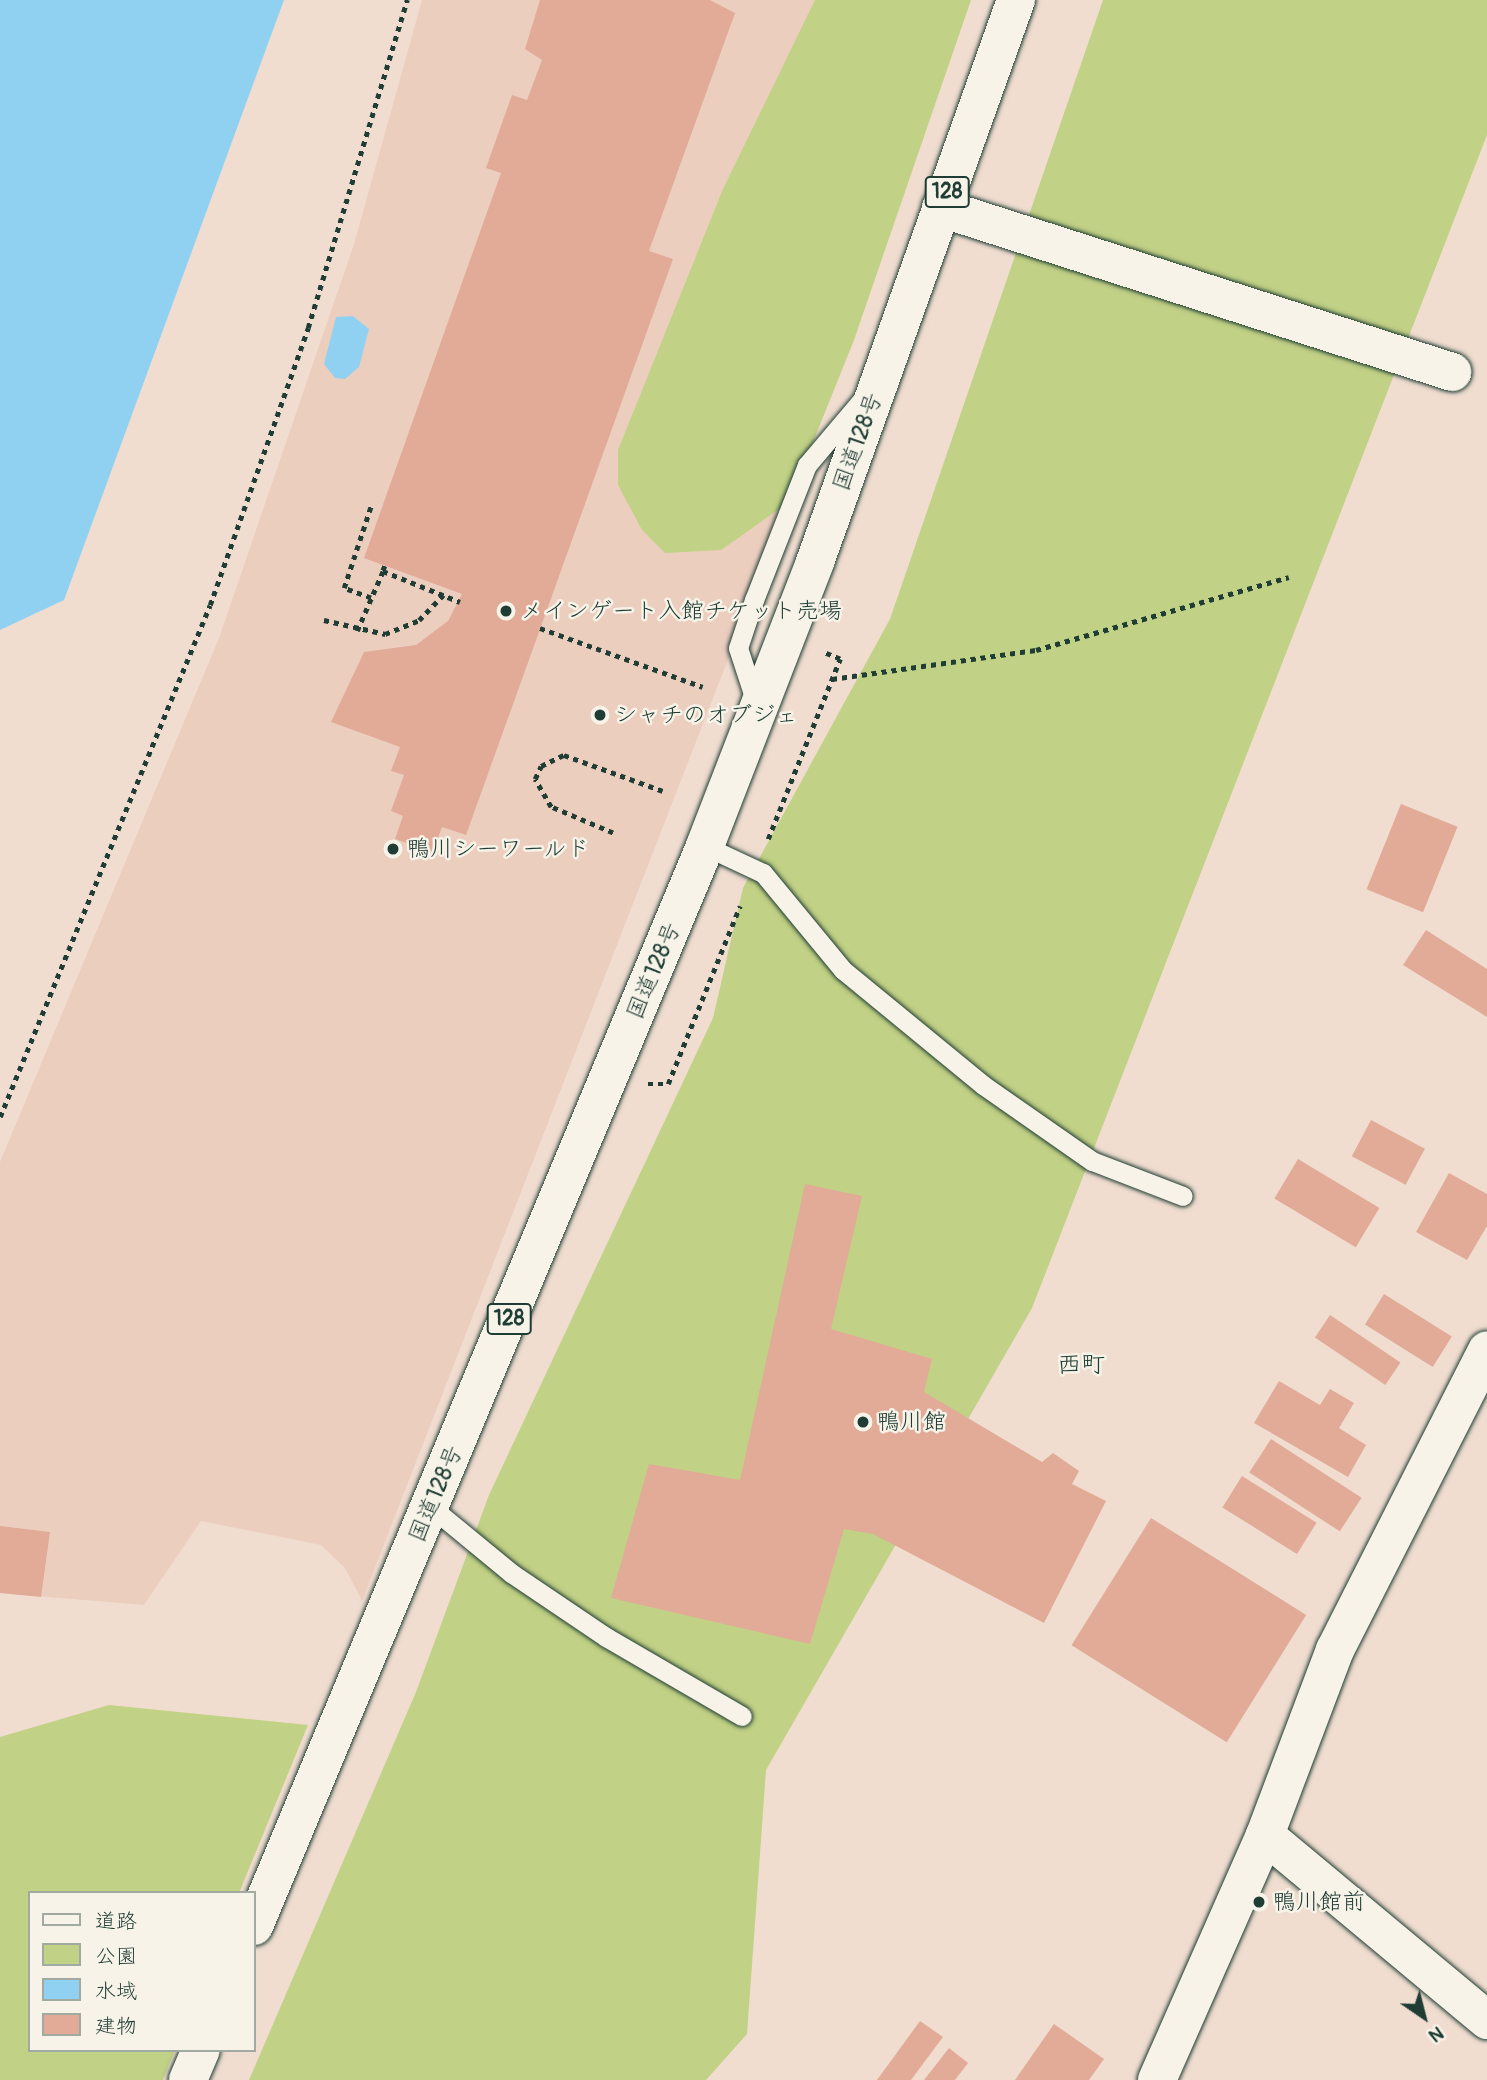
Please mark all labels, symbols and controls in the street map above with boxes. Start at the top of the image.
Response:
road number: 128 [924,174,970,210]
street label: 国道128号 [828,389,888,495]
place label: メインゲート入館チケット売場 [520,597,842,625]
marker: メインゲート入館チケット売場 [498,603,514,619]
place label: シャチのオブジェ [614,701,798,729]
marker: シャチのオブジェ [592,707,608,723]
place label: 鴨川シーワールド [407,835,591,863]
marker: 鴨川シーワールド [385,841,401,857]
street label: 国道128号 [621,918,687,1024]
road number: 128 [486,1302,532,1336]
district label: 西町 [1057,1351,1105,1379]
place label: 鴨川館 [877,1408,946,1436]
marker: 鴨川館 [855,1414,871,1430]
street label: 国道128号 [403,1441,469,1547]
place label: 鴨川館前 [1273,1888,1365,1916]
legend [28,1891,256,2052]
marker: 鴨川館前 [1251,1894,1267,1910]
text: 道路 [95,1908,137,1935]
text: 公園 [95,1943,137,1970]
text: 水域 [95,1978,137,2005]
north arrow [1389,1982,1459,2052]
text: 建物 [95,2013,137,2040]
text: N [1424,2021,1448,2048]

